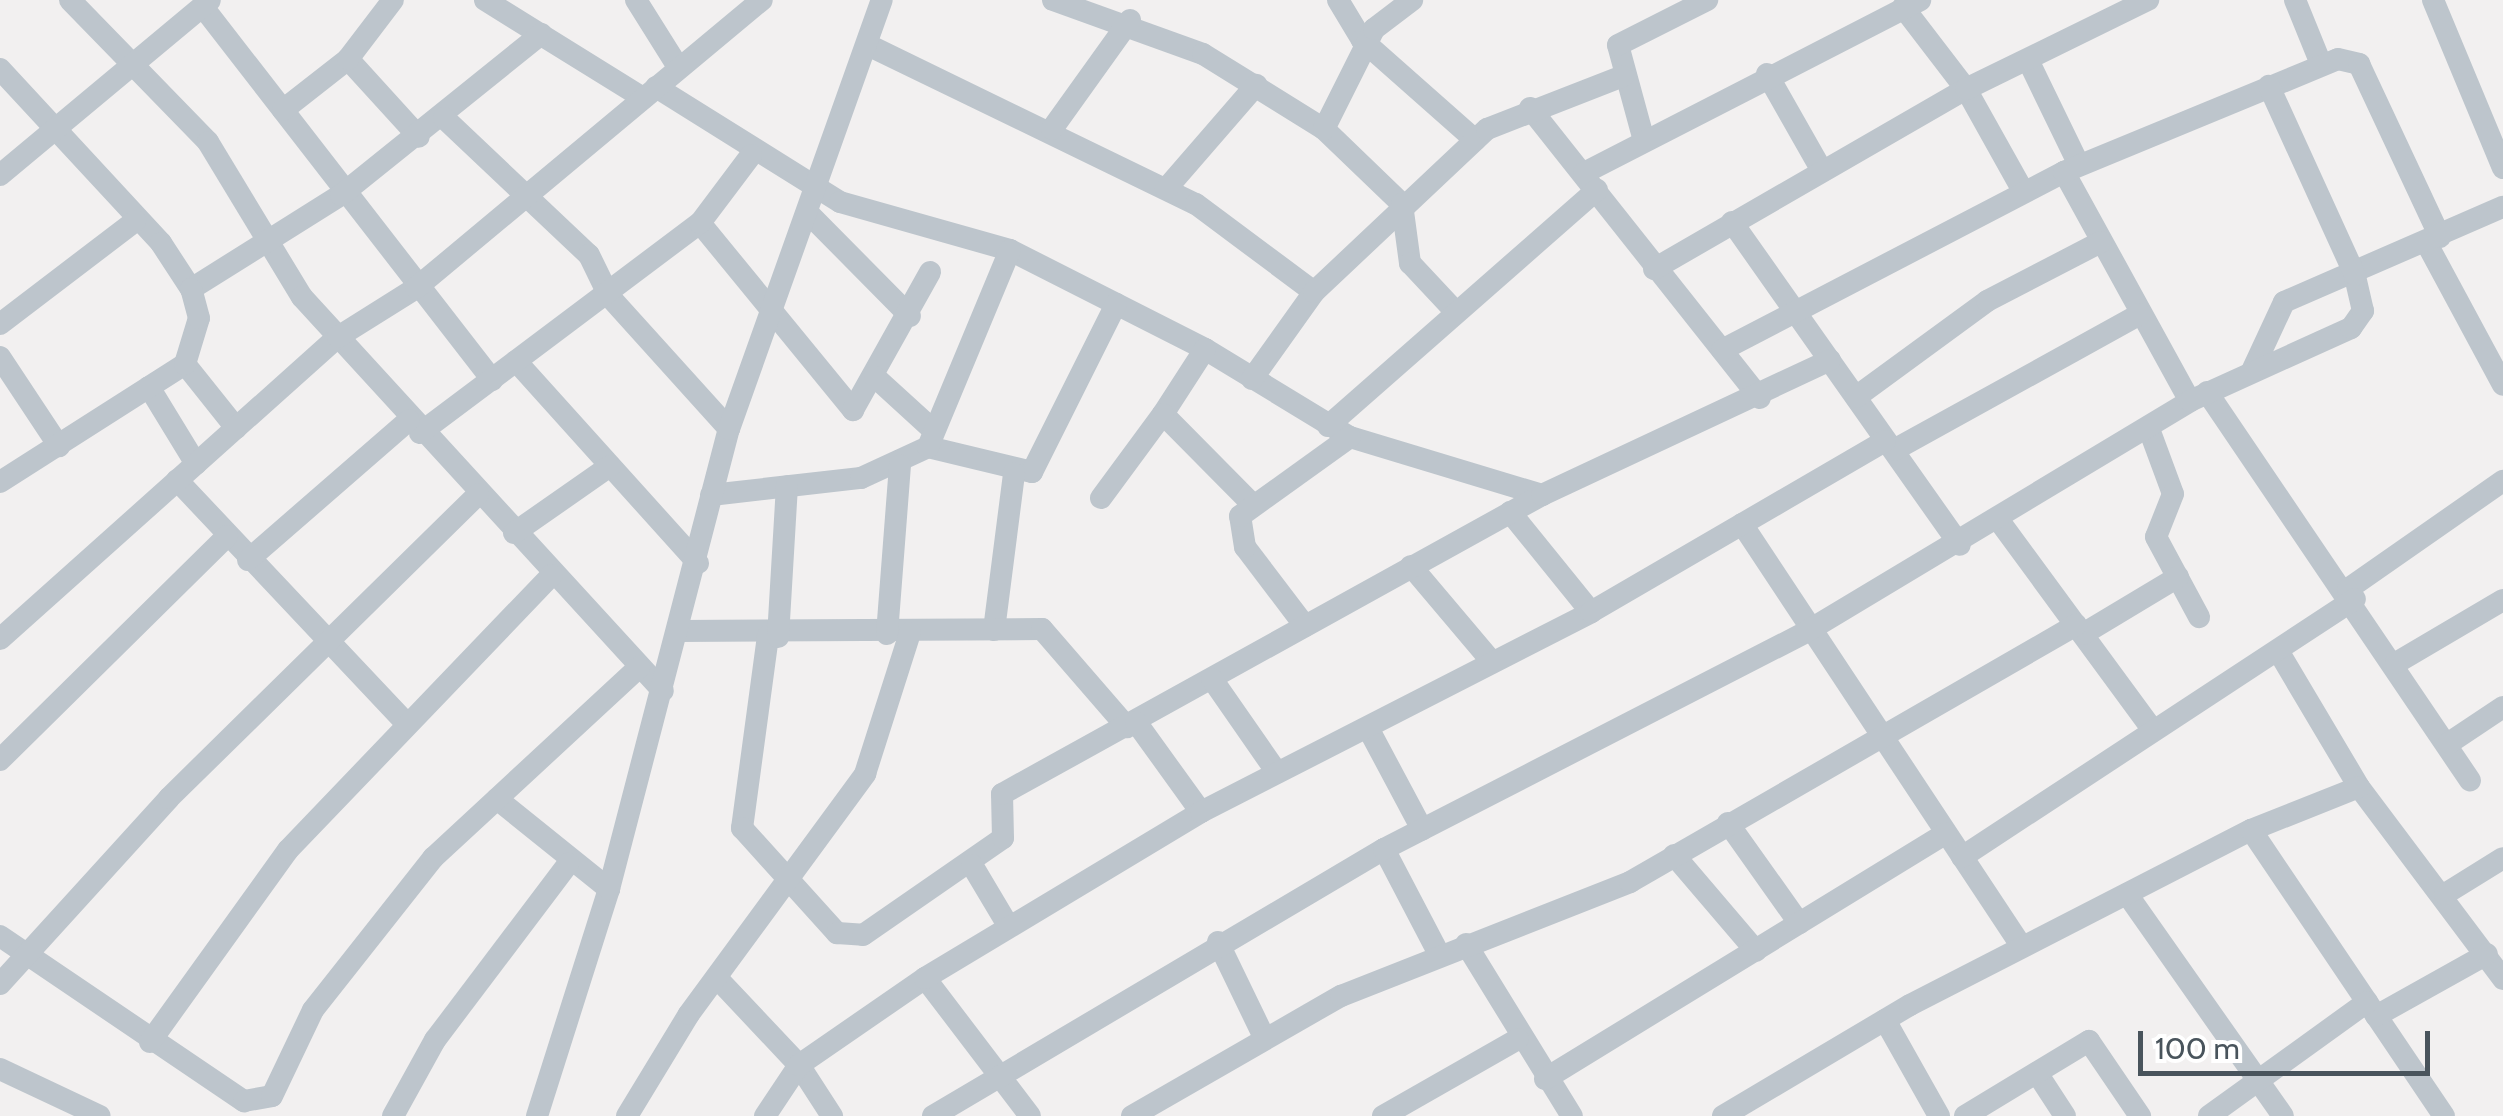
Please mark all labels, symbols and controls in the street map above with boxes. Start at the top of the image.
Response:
scale bar [2143,1011,2436,1073]
text: 100 m [2155,1030,2240,1067]

